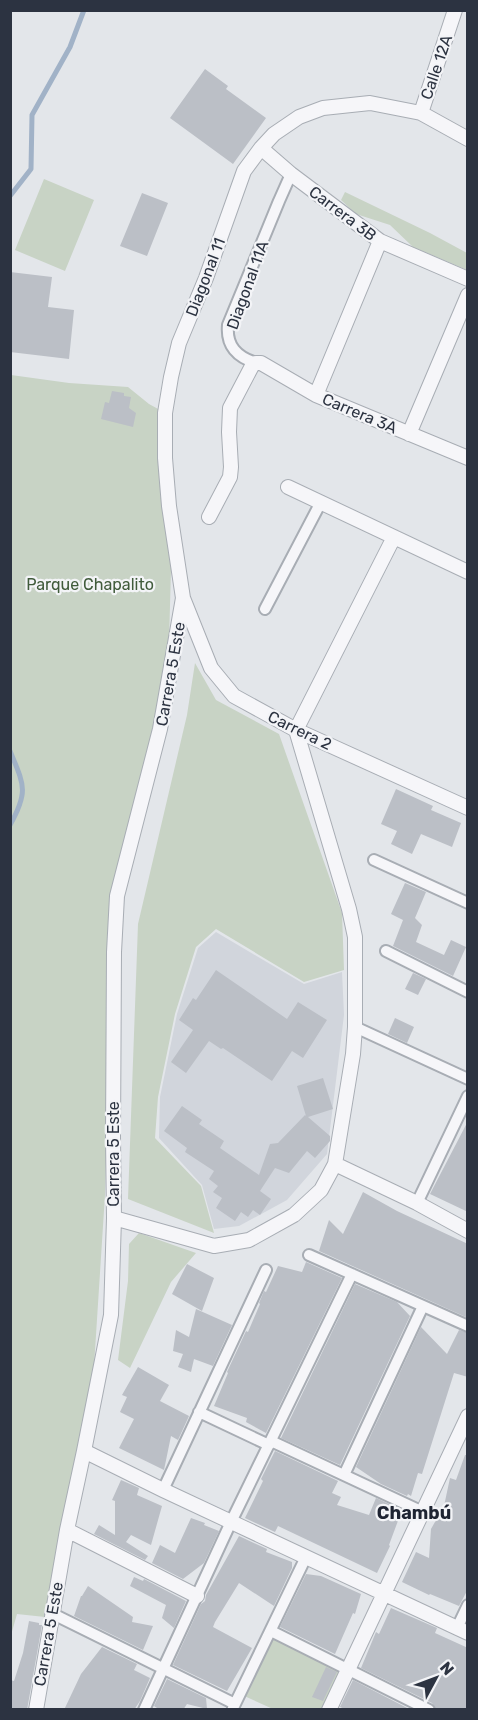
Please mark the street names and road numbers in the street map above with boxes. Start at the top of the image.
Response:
street label: Calle 12A [417,32,456,102]
street label: Carrera 3B [305,182,380,245]
street label: Diagonal 11 [182,235,229,319]
street label: Diagonal 11A [223,238,272,332]
street label: Carrera 3A [320,389,400,438]
street label: Carrera 5 Este [152,620,189,728]
street label: Carrera 2 [265,707,335,754]
street label: Carrera 5 Este [104,1101,123,1207]
street label: Carrera 5 Este [30,1580,67,1688]

